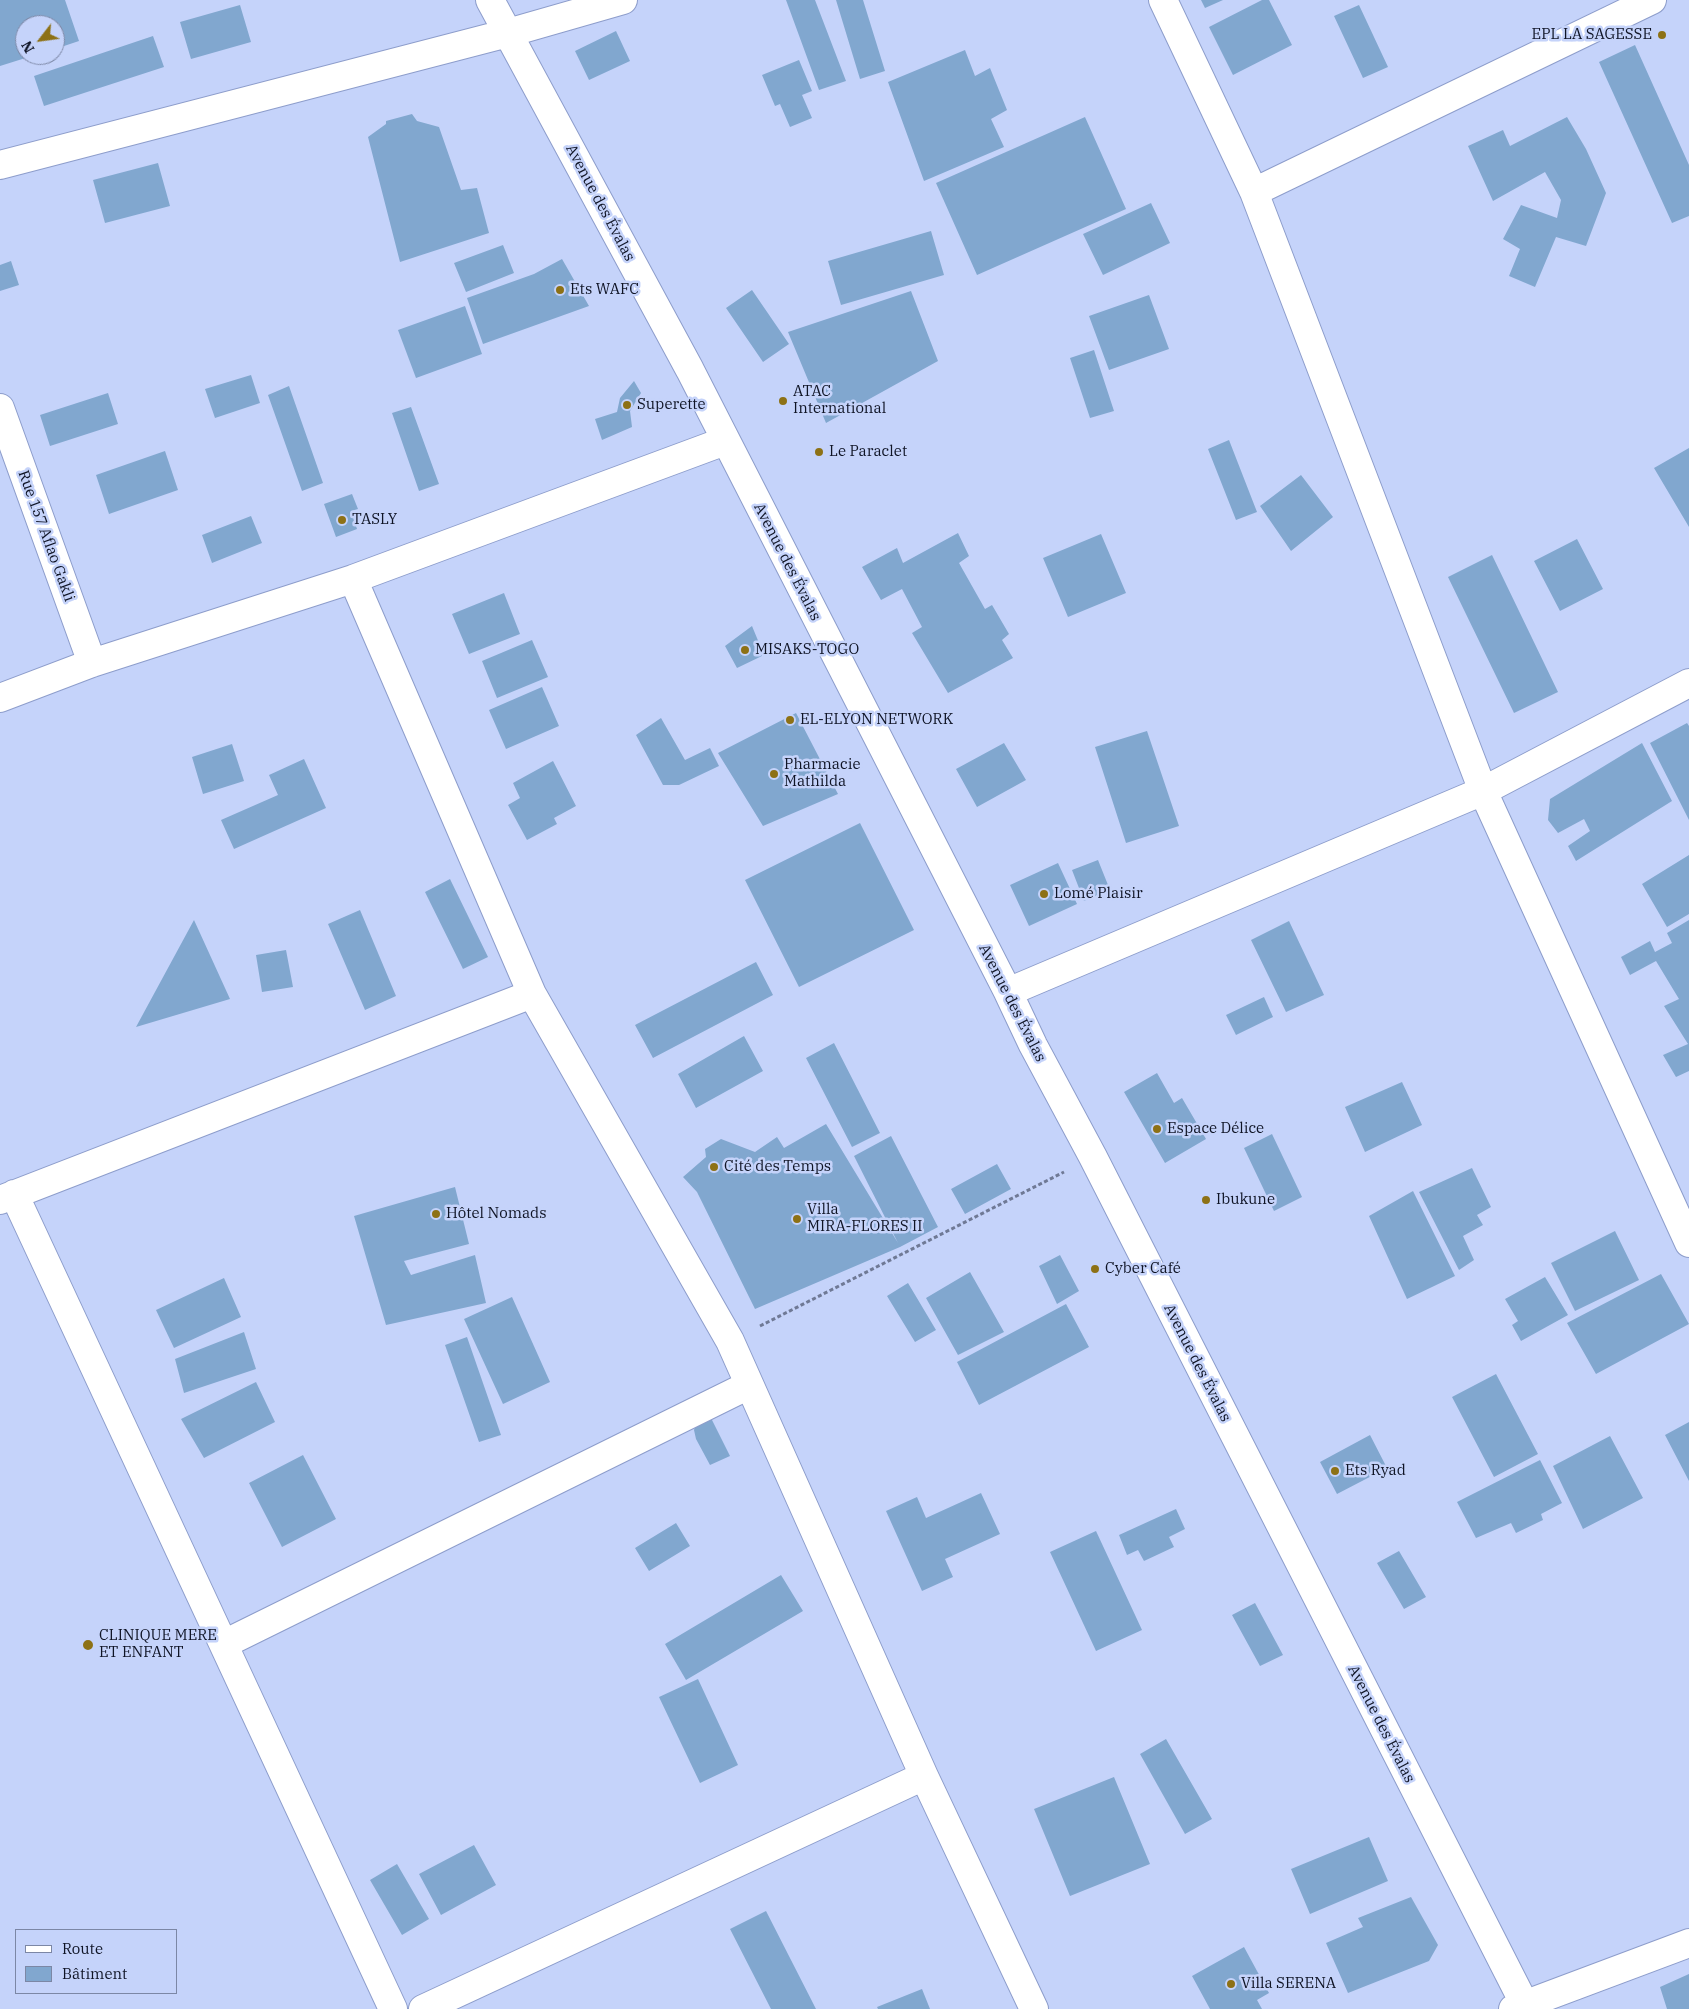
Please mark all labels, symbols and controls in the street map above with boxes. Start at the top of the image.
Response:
north arrow [15,15,65,65]
place label: EPL LA SAGESSE [1532,26,1652,44]
marker: EPL LA SAGESSE [1656,29,1668,41]
text: N [17,38,38,56]
street label: Avenue des Évalas [562,142,638,264]
place label: Ets WAFC [570,281,639,299]
marker: Ets WAFC [554,284,566,296]
place label: ATAC International [793,383,886,418]
marker: ATAC International [777,395,789,407]
place label: Superette [637,396,706,414]
marker: Superette [621,399,633,411]
place label: Le Paraclet [829,443,907,461]
marker: Le Paraclet [813,446,825,458]
street label: Rue 157 Aflao Gakli [14,468,78,604]
street label: Avenue des Évalas [750,500,824,624]
place label: TASLY [352,511,397,529]
marker: TASLY [336,514,348,526]
place label: MISAKS-TOGO [755,641,859,659]
marker: MISAKS-TOGO [739,644,751,656]
place label: EL-ELYON NETWORK [800,711,953,729]
marker: EL-ELYON NETWORK [784,714,796,726]
place label: Pharmacie Mathilda [784,756,861,791]
marker: Pharmacie Mathilda [768,768,780,780]
place label: Lomé Plaisir [1054,885,1143,903]
marker: Lomé Plaisir [1038,888,1050,900]
street label: Avenue des Évalas [975,941,1049,1065]
place label: Espace Délice [1167,1120,1264,1138]
marker: Espace Délice [1151,1123,1163,1135]
place label: Cité des Temps [724,1158,831,1176]
marker: Cité des Temps [708,1161,720,1173]
place label: Ibukune [1216,1191,1275,1209]
marker: Ibukune [1200,1194,1212,1206]
place label: Villa MIRA-FLORES II [807,1201,922,1236]
place label: Hôtel Nomads [446,1205,547,1223]
marker: Hôtel Nomads [430,1208,442,1220]
marker: Villa MIRA-FLORES II [791,1213,803,1225]
place label: Cyber Café [1105,1260,1181,1278]
marker: Cyber Café [1089,1263,1101,1275]
street label: Avenue des Évalas [1160,1301,1234,1425]
place label: Ets Ryad [1345,1462,1406,1480]
marker: Ets Ryad [1329,1465,1341,1477]
place label: CLINIQUE MERE ET ENFANT [99,1627,217,1662]
marker: CLINIQUE MERE ET ENFANT [81,1638,95,1652]
street label: Avenue des Évalas [1344,1662,1418,1786]
legend [15,1929,178,1994]
text: Route [62,1939,103,1958]
text: Bâtiment [62,1964,127,1983]
place label: Villa SERENA [1241,1975,1336,1993]
marker: Villa SERENA [1225,1978,1237,1990]

